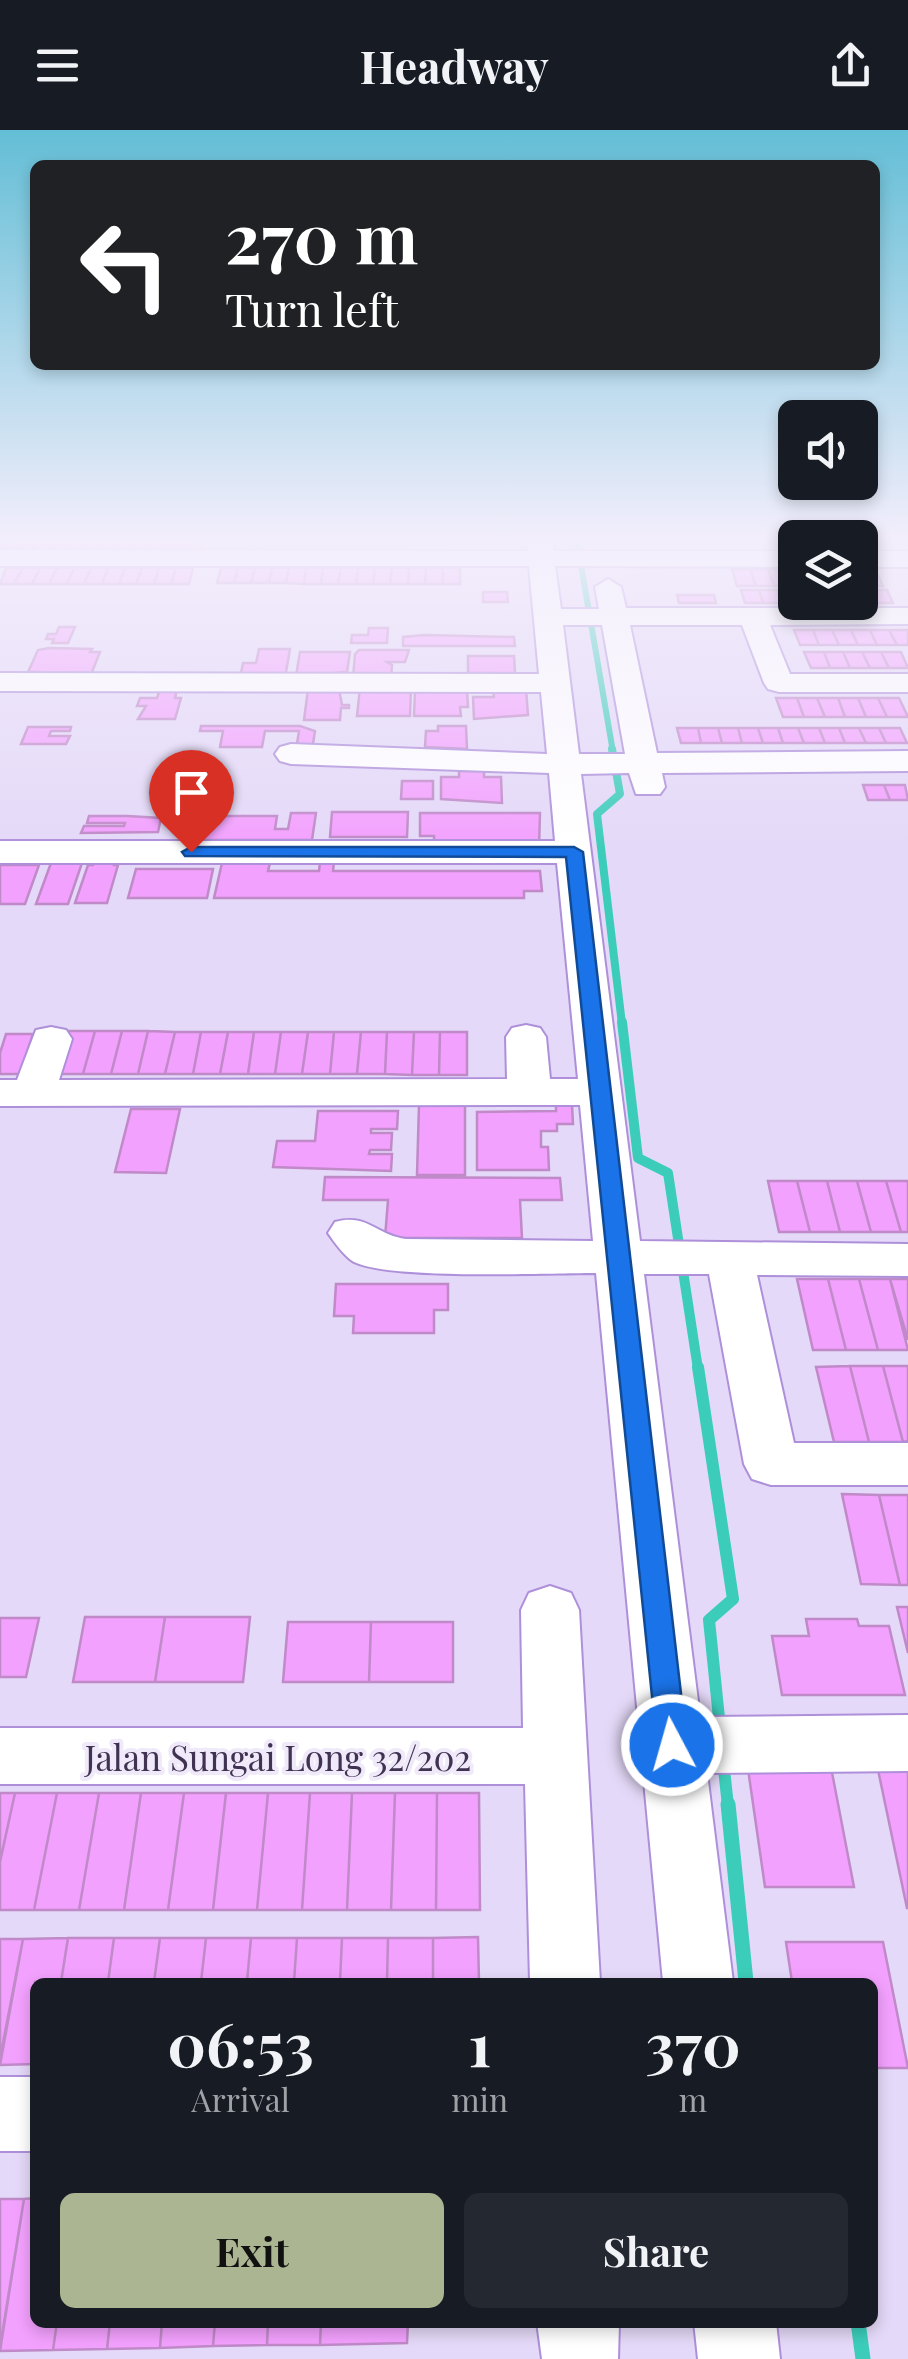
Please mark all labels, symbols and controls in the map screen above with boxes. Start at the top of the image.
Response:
text: Headway [359,35,549,95]
icon: menu [30,38,85,93]
icon: share [823,38,878,93]
text: 270 m [225,188,418,282]
icon: left [60,200,190,330]
text: Turn left [225,278,399,338]
map controls [778,400,878,620]
button: sound [778,400,878,500]
button: layers [778,520,878,620]
pin [149,750,234,853]
icon: arrive [164,765,219,820]
position arrow [620,1693,724,1797]
street label: Jalan Sungai Long 32/202 [84,1733,471,1780]
text: 06:53 [167,2002,314,2082]
text: 1 [468,2002,491,2082]
text: 370 [645,2002,741,2082]
text: Arrival [191,2077,290,2120]
text: min [451,2077,508,2120]
text: m [679,2077,707,2120]
button: Exit [60,2193,444,2308]
button: Share [464,2193,848,2308]

